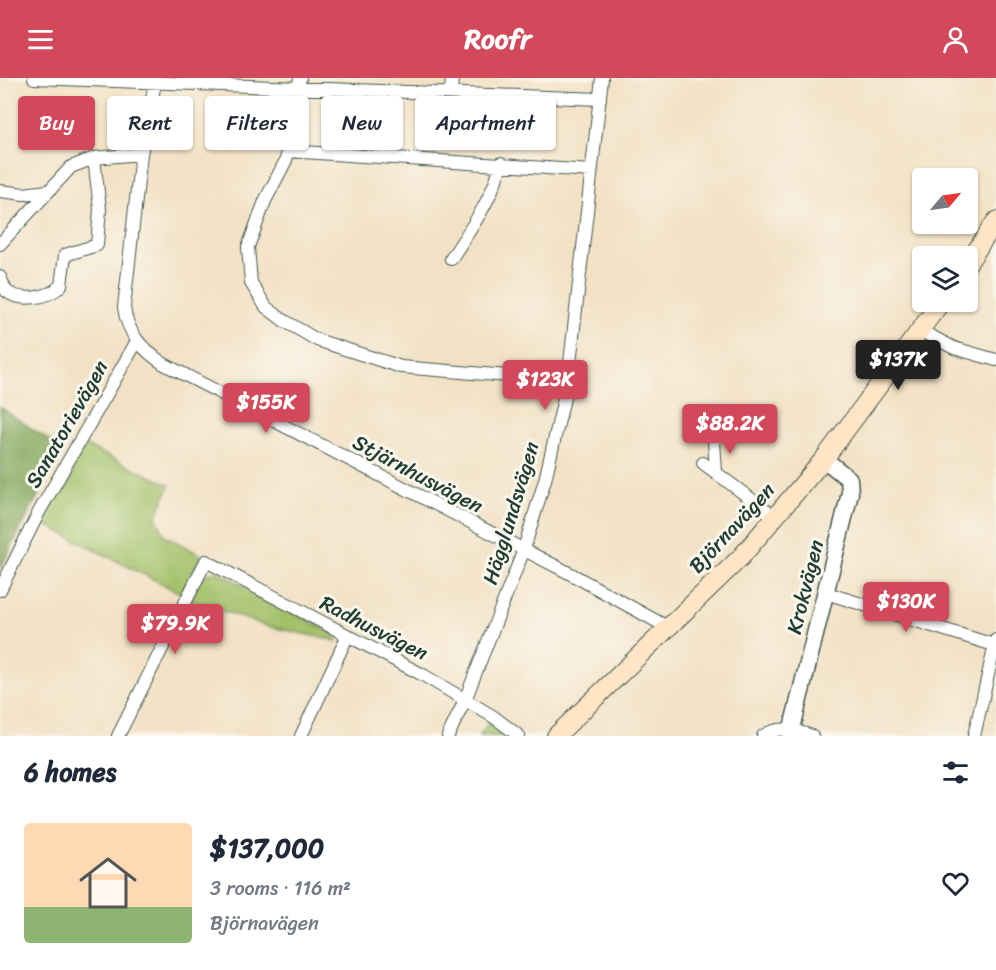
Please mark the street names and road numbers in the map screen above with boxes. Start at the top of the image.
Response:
street label: Sanatorievägen [15,353,119,495]
street label: Stjärnhusvägen [346,424,490,524]
street label: Hägglundsvägen [471,437,551,589]
street label: Björnavägen [679,473,785,583]
street label: Krokvägen [775,536,835,638]
street label: Radhusvägen [313,584,435,672]

